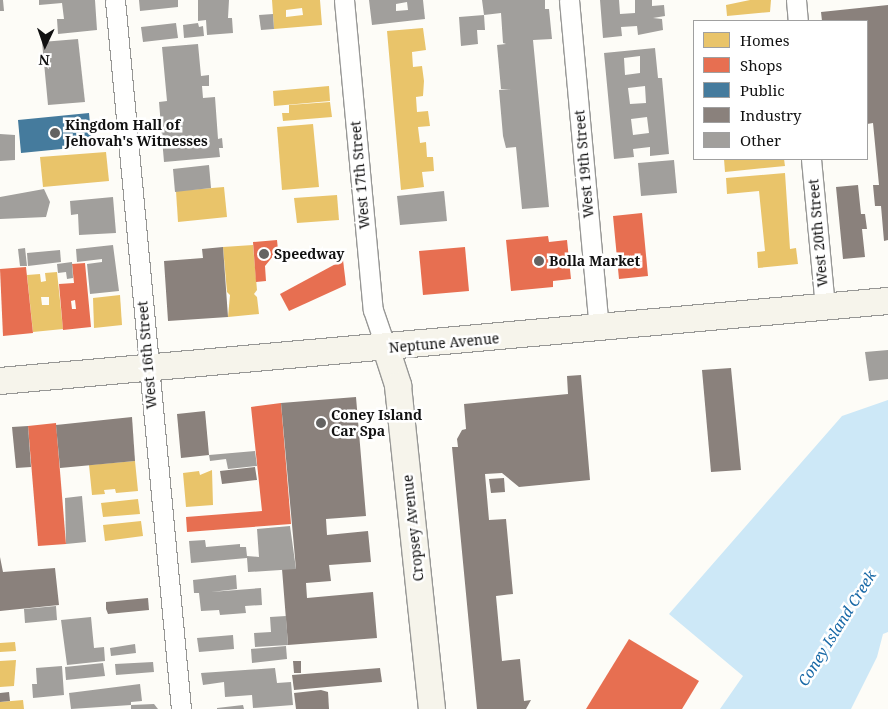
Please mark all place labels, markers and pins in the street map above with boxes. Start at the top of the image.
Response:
place label: Kingdom Hall of Jehovah's Witnesses [65,117,208,150]
marker: Kingdom Hall of Jehovah's Witnesses [49,127,61,139]
place label: Speedway [274,246,344,262]
marker: Speedway [258,248,270,260]
place label: Bolla Market [549,253,640,269]
marker: Bolla Market [533,255,545,267]
place label: Coney Island Car Spa [331,407,422,440]
marker: Coney Island Car Spa [315,417,327,429]

